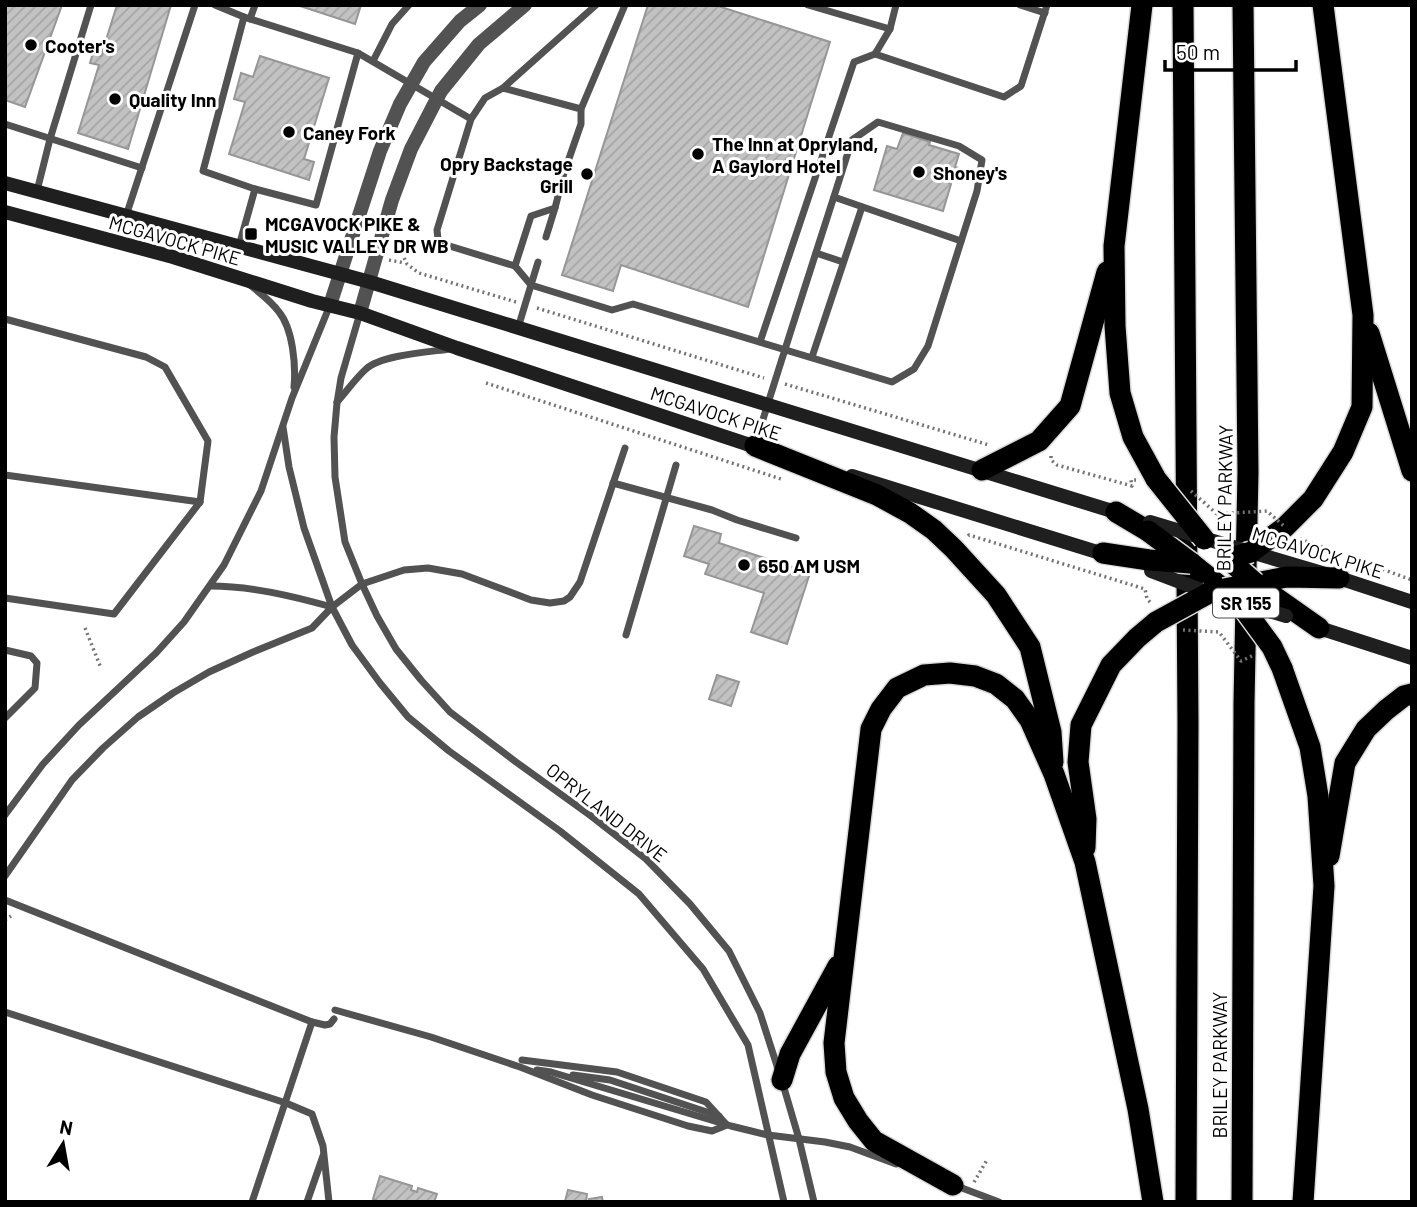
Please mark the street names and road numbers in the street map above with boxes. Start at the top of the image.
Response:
street label: MCGAVOCK PIKE [106,210,244,270]
street label: MCGAVOCK PIKE [648,381,784,445]
street label: BRILEY PARKWAY [1211,424,1237,572]
street label: MCGAVOCK PIKE [1250,521,1386,583]
road number: SR 155 [1213,588,1279,618]
street label: OPRYLAND DRIVE [542,758,672,866]
street label: BRILEY PARKWAY [1208,991,1231,1138]

